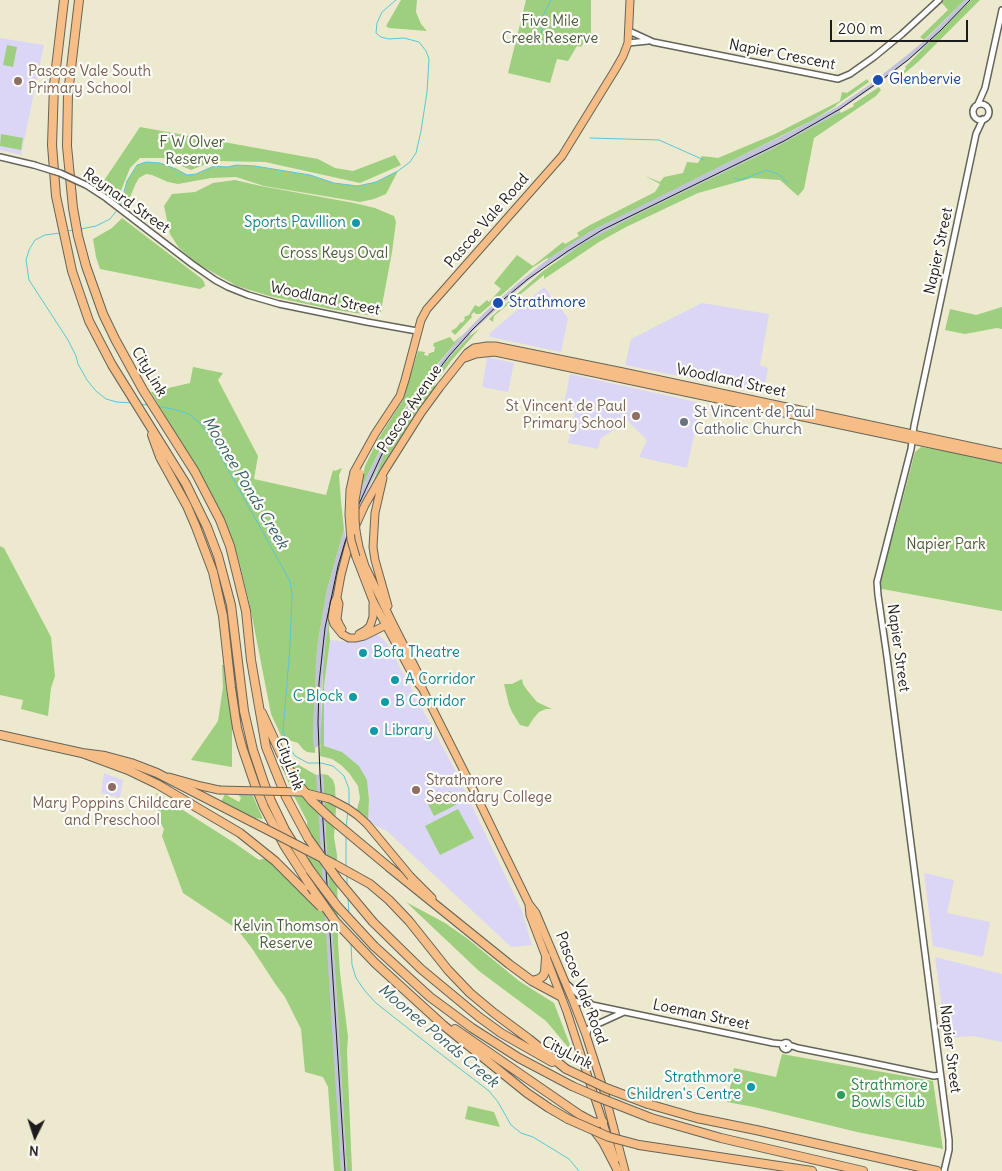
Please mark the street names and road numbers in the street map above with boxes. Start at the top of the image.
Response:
street label: Napier Crescent [727,36,837,74]
street label: Reynard Street [79,165,173,237]
street label: Pascoe Vale Road [441,170,533,272]
street label: Napier Street [921,206,957,296]
street label: Woodland Street [268,279,382,319]
street label: CityLink [127,344,171,400]
street label: Woodland Street [674,361,788,401]
street label: Pascoe Avenue [374,362,446,456]
street label: Napier Street [883,603,913,693]
street label: CityLink [271,735,307,793]
street label: Pascoe Vale Road [551,929,611,1047]
street label: Loeman Street [651,996,751,1034]
street label: Napier Street [936,1004,964,1094]
street label: CityLink [539,1033,595,1073]

